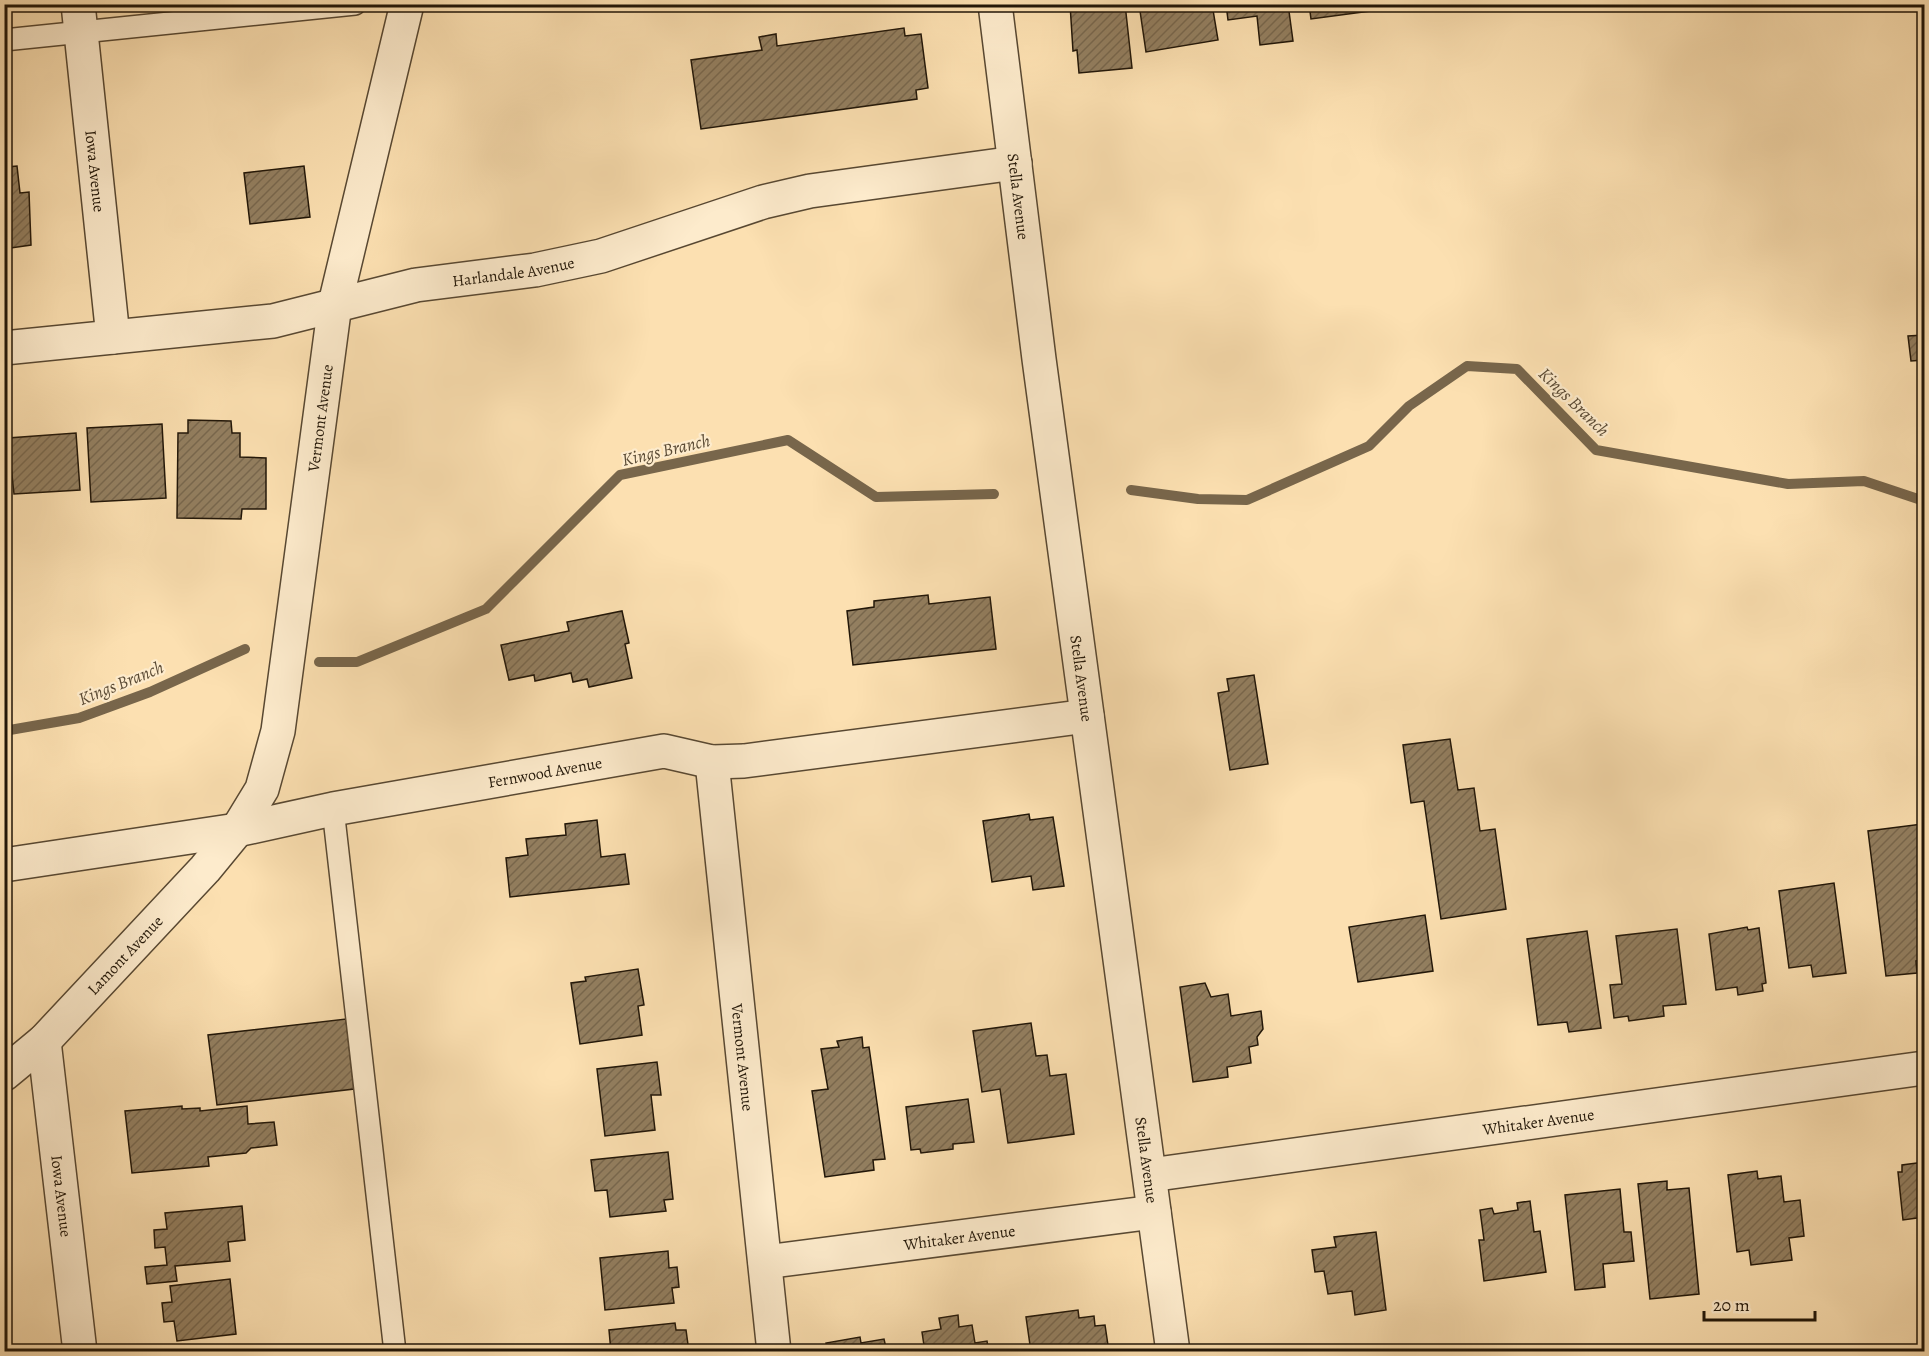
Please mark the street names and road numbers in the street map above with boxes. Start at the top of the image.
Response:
street label: Iowa Avenue [79,129,110,213]
street label: Stella Avenue [1002,152,1034,241]
street label: Harlandale Avenue [451,252,577,292]
street label: Vermont Avenue [303,363,339,474]
street label: Stella Avenue [1064,634,1098,723]
street label: Fernwood Avenue [486,752,604,794]
street label: Lamont Avenue [83,911,168,1000]
street label: Vermont Avenue [725,1002,759,1112]
street label: Whitaker Avenue [1480,1104,1596,1141]
street label: Stella Avenue [1129,1116,1163,1205]
street label: Iowa Avenue [45,1154,77,1238]
street label: Whitaker Avenue [901,1220,1017,1256]

